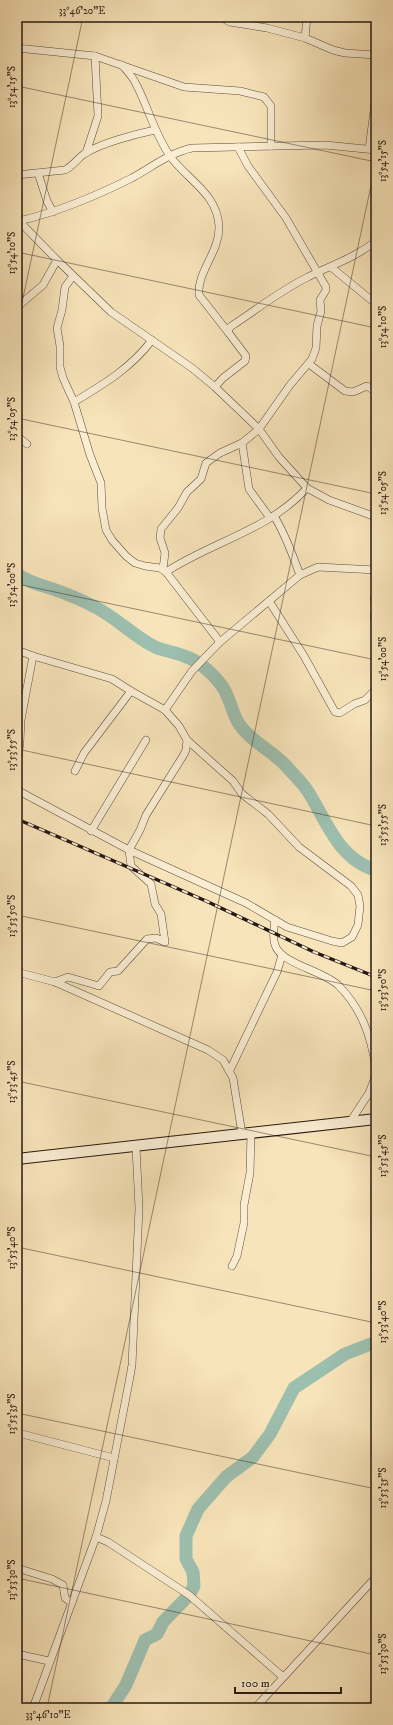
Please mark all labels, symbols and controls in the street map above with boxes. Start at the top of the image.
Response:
text: 33°46'20"E [59,5,105,17]
text: 13°54'15"S [6,66,18,108]
text: 13°54'15"S [377,140,389,182]
text: 13°54'10"S [6,232,18,274]
text: 13°54'10"S [377,306,389,348]
text: 13°54'05"S [6,397,18,441]
text: 13°54'05"S [377,471,389,515]
text: 13°54'00"S [6,563,18,607]
text: 13°54'00"S [377,637,389,681]
text: 13°53'55"S [6,729,18,771]
text: 13°53'55"S [377,804,389,846]
text: 13°53'50"S [6,895,18,937]
text: 13°53'50"S [377,969,389,1011]
text: 13°53'45"S [6,1061,18,1103]
text: 13°53'45"S [377,1135,389,1177]
text: 13°53'40"S [6,1226,18,1270]
text: 13°53'40"S [377,1300,389,1344]
text: 13°53'35"S [6,1394,18,1434]
text: 13°53'35"S [377,1468,389,1508]
text: 13°53'30"S [6,1559,18,1601]
text: 13°53'30"S [377,1633,389,1675]
scale bar [235,1669,341,1695]
text: 100 m [241,1676,270,1691]
text: 33°46'10"E [25,1709,71,1721]

